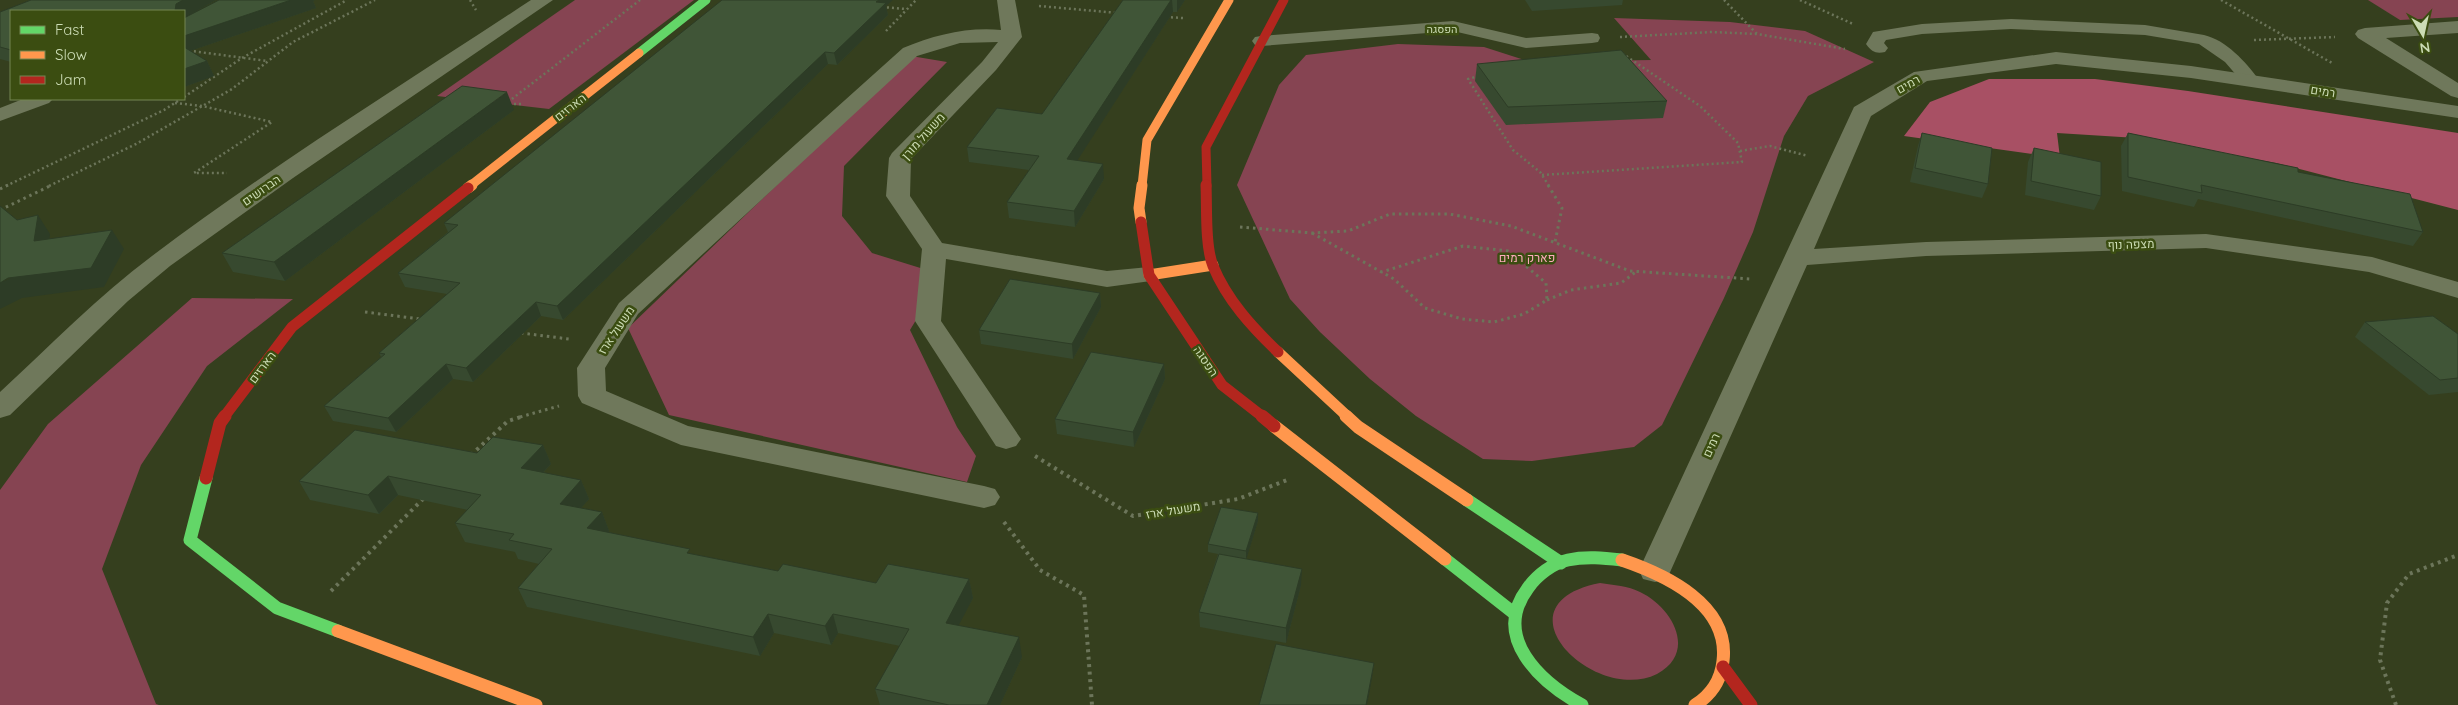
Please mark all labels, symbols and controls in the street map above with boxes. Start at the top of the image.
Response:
legend [10,10,185,100]
north arrow [2398,10,2448,60]
text: Fast [55,20,84,39]
street label: הפסגה [1426,22,1458,36]
text: N [2419,38,2432,58]
text: Slow [55,45,87,64]
text: Jam [55,70,86,89]
street label: רמים [1894,71,1922,97]
street label: רמים [2310,82,2336,100]
street label: הארזים [551,90,589,124]
street label: משעול מורן [898,110,948,162]
street label: הברושים [239,171,283,209]
street label: מצפה נוף [2107,236,2155,252]
park label: פארק רמים [1499,250,1555,265]
street label: משעול ארז [594,303,638,357]
street label: הפסגה [1190,343,1222,379]
street label: הארזים [245,348,279,386]
street label: רמים [1699,431,1723,459]
street label: משעול ארז [1145,498,1201,522]

